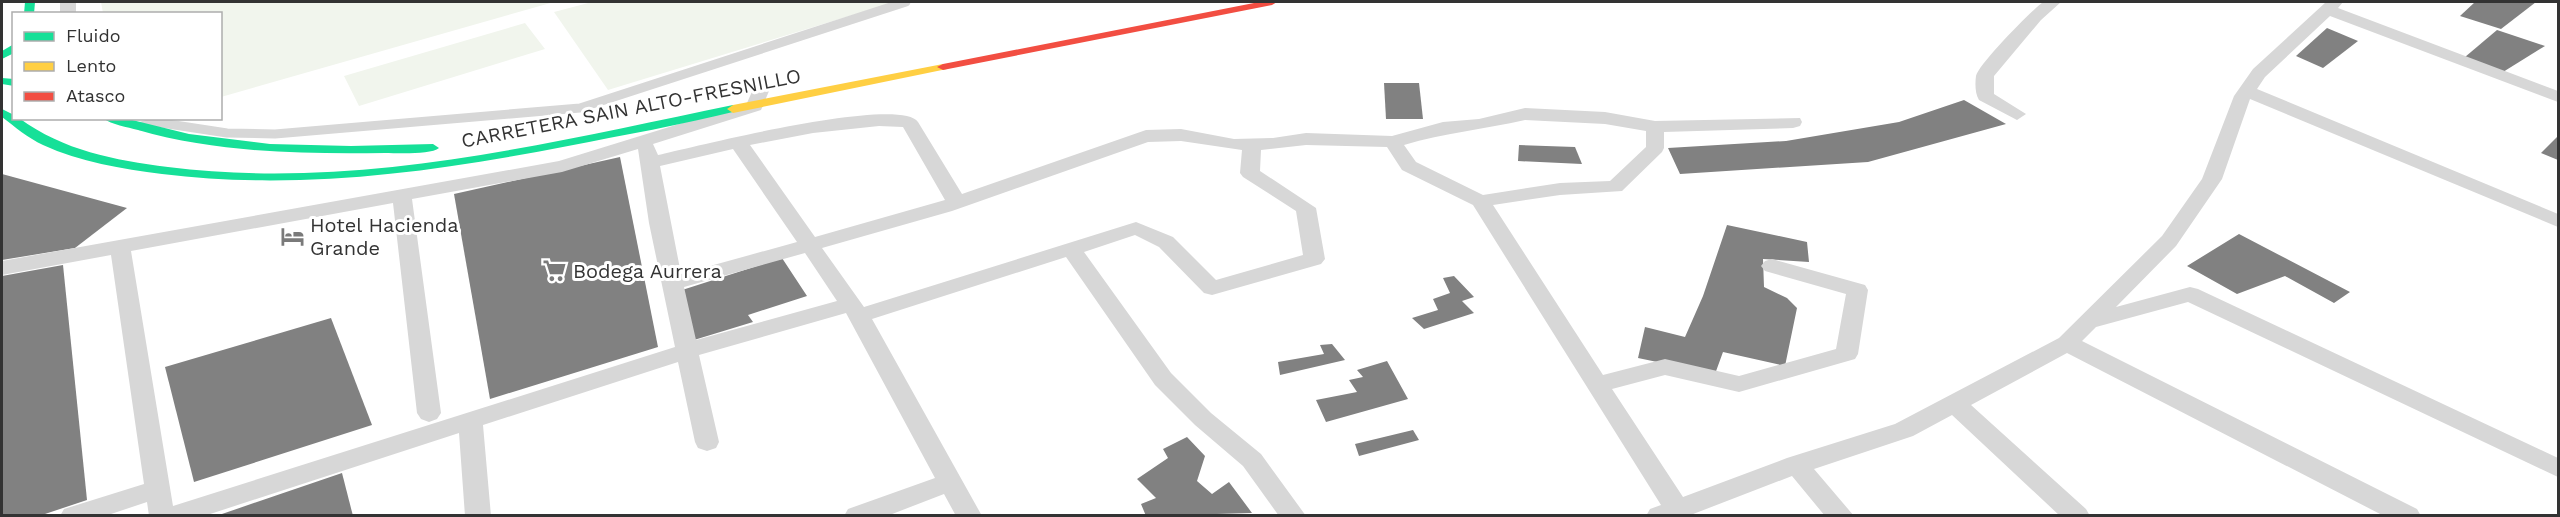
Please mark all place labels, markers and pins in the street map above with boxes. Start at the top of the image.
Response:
place label: Hotel Hacienda Grande [310,213,459,260]
hotel icon: Hotel Hacienda Grande [279,223,305,249]
supermarket icon: Bodega Aurrera [542,258,568,284]
place label: Bodega Aurrera [573,259,722,283]

